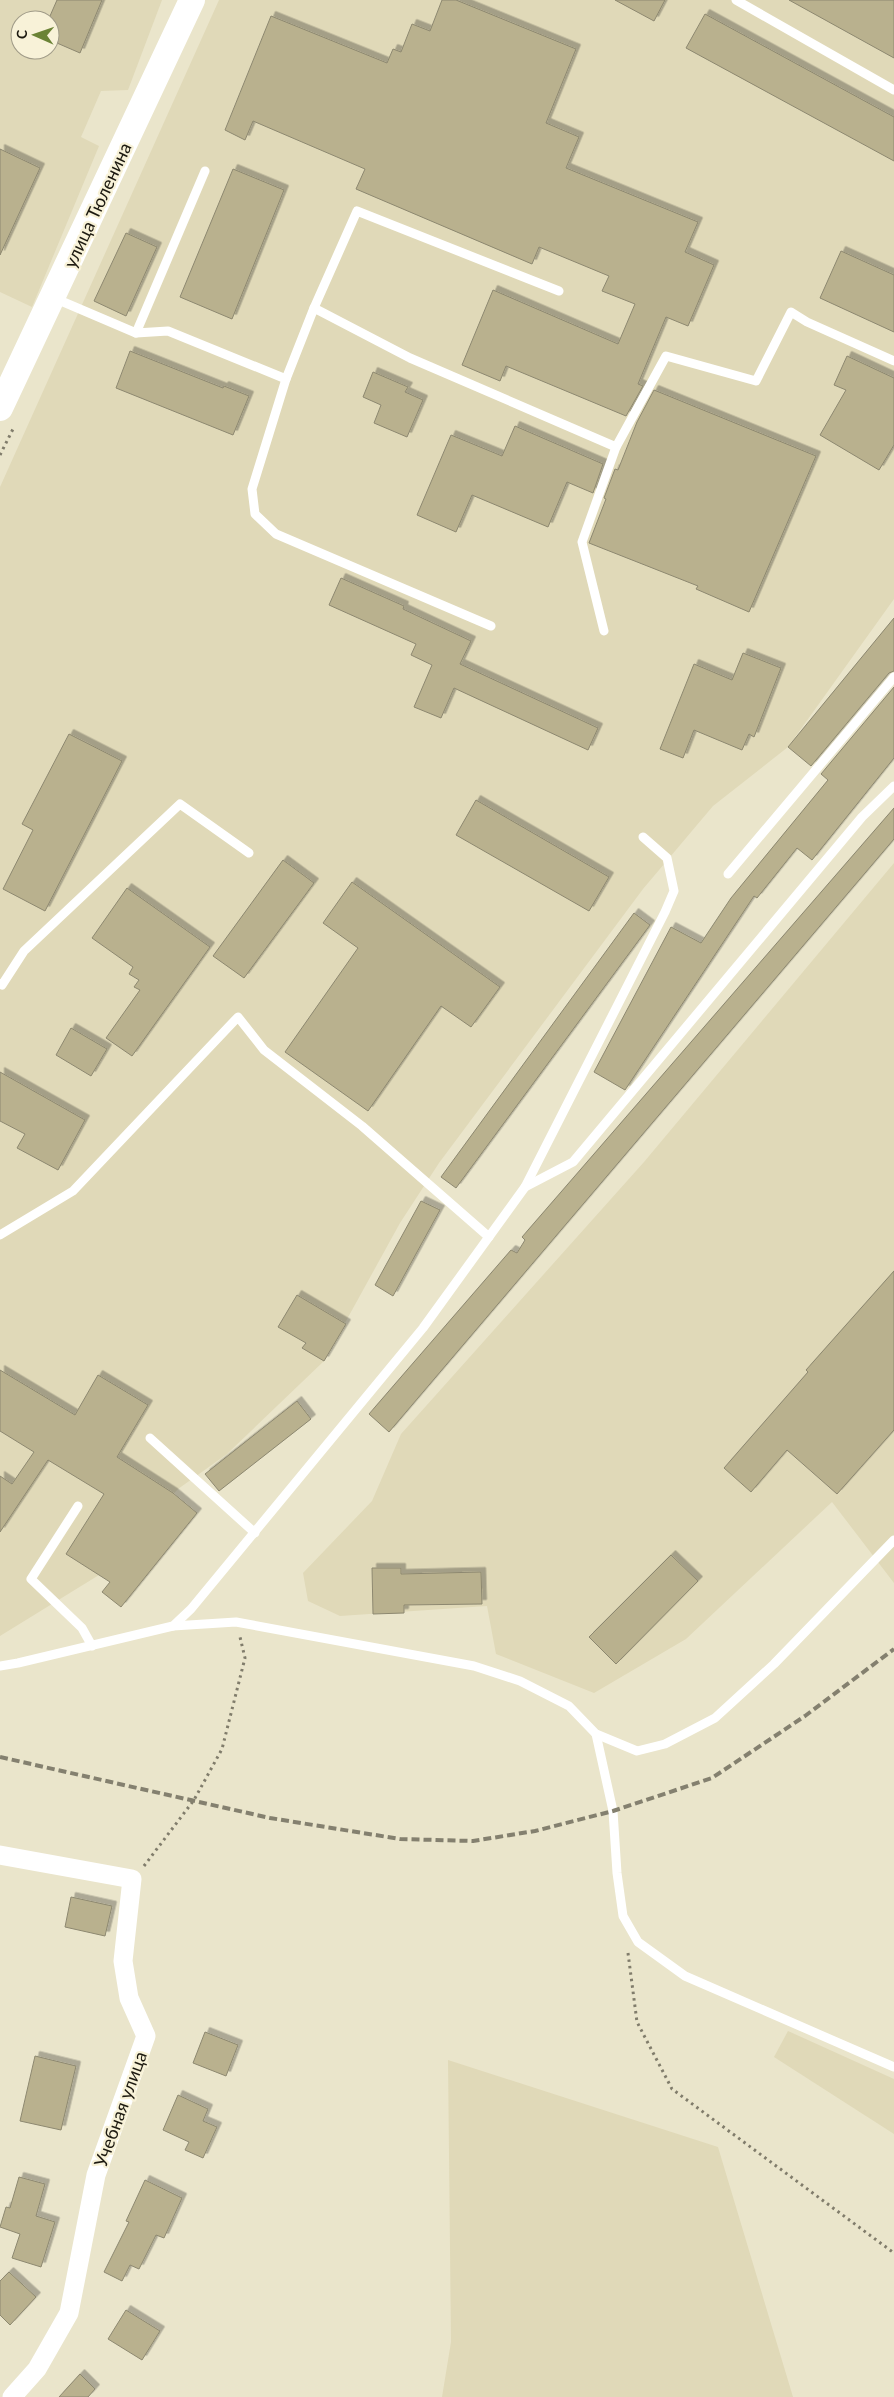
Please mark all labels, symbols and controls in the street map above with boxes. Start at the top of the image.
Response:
north arrow [10,10,60,60]
text: С [13,29,30,39]
street label: улица Тюленина [58,139,136,271]
street label: Учебная улица [89,2048,151,2170]

